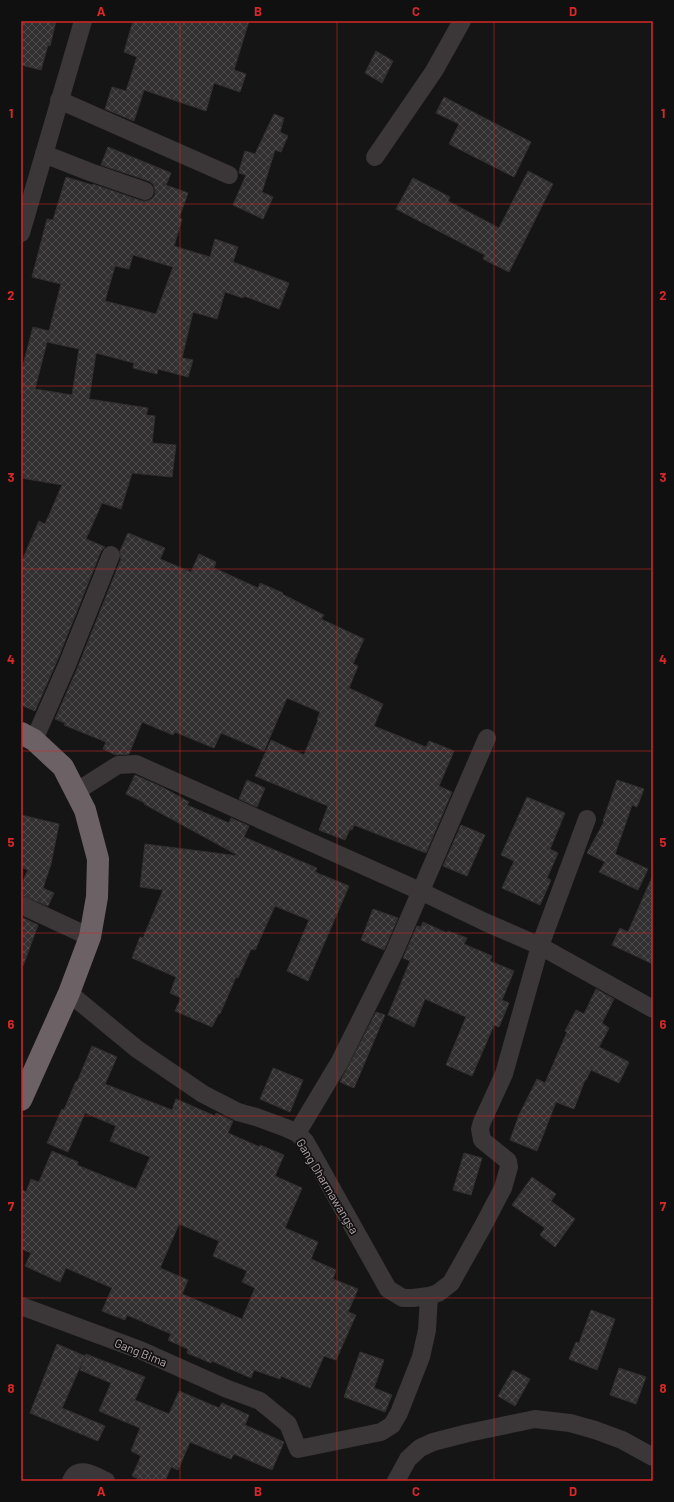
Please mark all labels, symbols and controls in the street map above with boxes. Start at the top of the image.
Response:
text: A [97,3,106,19]
text: B [254,3,262,19]
text: C [412,3,420,19]
text: D [569,3,577,19]
text: 1 [9,105,13,121]
text: 1 [661,105,665,121]
text: 2 [7,287,15,303]
text: 2 [659,287,667,303]
text: 3 [7,469,15,485]
text: 3 [659,469,667,485]
text: 4 [7,651,15,667]
text: 4 [659,651,667,667]
text: 5 [7,834,15,850]
text: 5 [659,834,667,850]
text: 6 [8,1016,15,1032]
text: 6 [660,1016,667,1032]
street label: Gang Dharmawangsa [294,1136,362,1236]
text: 7 [8,1198,15,1214]
text: 7 [660,1198,667,1214]
street label: Gang Bima [113,1335,169,1369]
text: 8 [7,1380,15,1396]
text: 8 [659,1380,667,1396]
text: A [97,1483,106,1499]
text: B [254,1483,262,1499]
text: C [412,1483,420,1499]
text: D [569,1483,577,1499]

